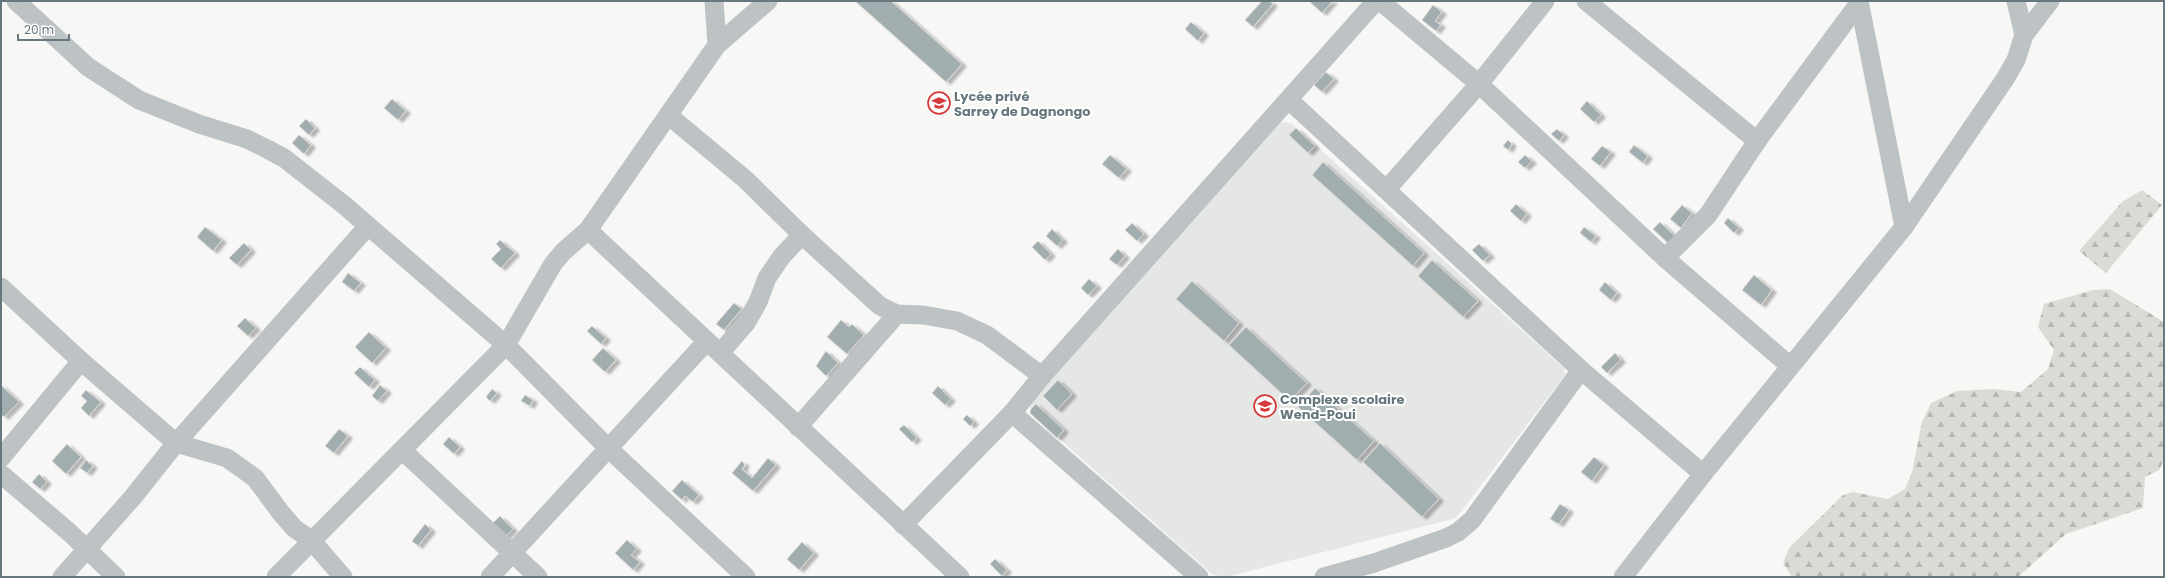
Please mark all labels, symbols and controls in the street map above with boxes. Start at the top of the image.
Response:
scale bar [18,16,69,42]
text: 20 m [24,21,54,38]
place label: Lycée privé Sarrey de Dagnongo [954,87,1091,121]
school or university icon: Lycée privé Sarrey de Dagnongo [926,90,952,116]
place label: Complexe scolaire Wend-Poui [1280,390,1405,424]
school or university icon: Complexe scolaire Wend-Poui [1252,393,1278,419]

